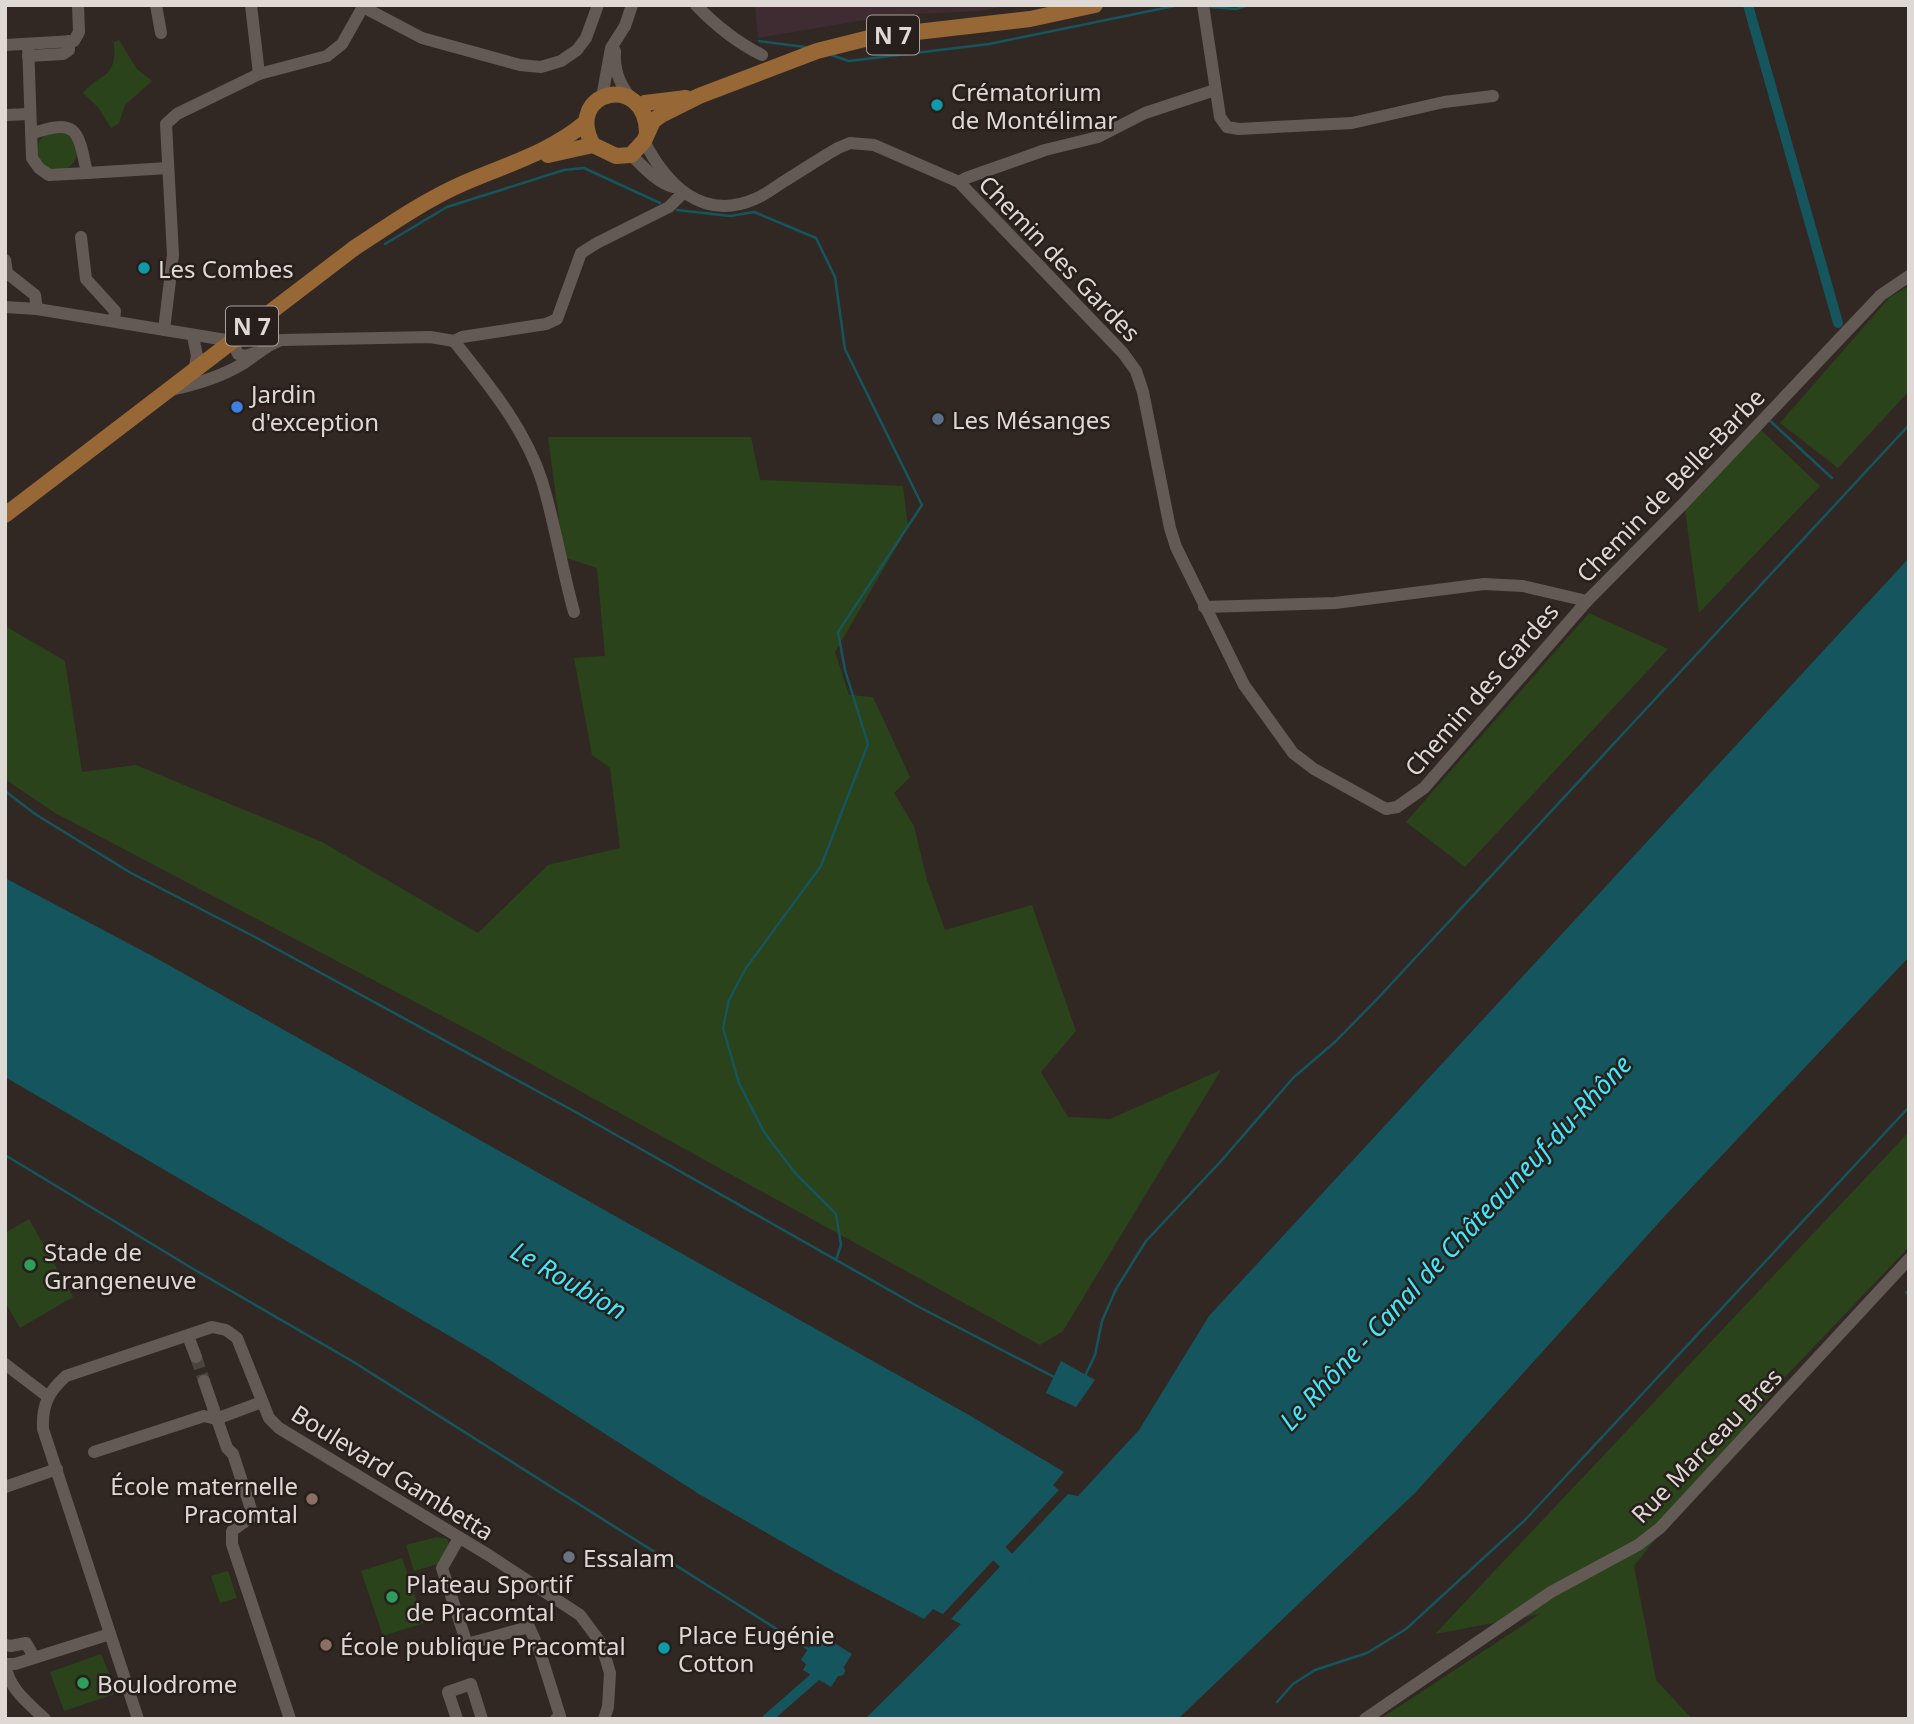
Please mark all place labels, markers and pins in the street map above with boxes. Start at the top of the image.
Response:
place label: Crématorium de Montélimar [951,75,1117,136]
marker: Crématorium de Montélimar [929,97,945,113]
place label: Les Combes [158,252,294,285]
marker: Les Combes [136,260,152,276]
place label: Jardin d'exception [249,377,379,438]
marker: Jardin d'exception [229,399,245,415]
place label: Les Mésanges [952,403,1111,436]
marker: Les Mésanges [930,411,946,427]
place label: Stade de Grangeneuve [44,1235,196,1296]
marker: Stade de Grangeneuve [22,1257,38,1273]
place label: École maternelle Pracomtal [110,1469,298,1530]
marker: École maternelle Pracomtal [304,1491,320,1507]
place label: Essalam [583,1541,675,1574]
marker: Essalam [561,1549,577,1565]
place label: Plateau Sportif de Pracomtal [406,1567,574,1628]
marker: Plateau Sportif de Pracomtal [384,1589,400,1605]
place label: Place Eugénie Cotton [678,1618,835,1679]
place label: École publique Pracomtal [340,1629,626,1662]
marker: École publique Pracomtal [318,1637,334,1653]
marker: Place Eugénie Cotton [656,1640,672,1656]
place label: Boulodrome [97,1667,237,1700]
marker: Boulodrome [75,1675,91,1691]

